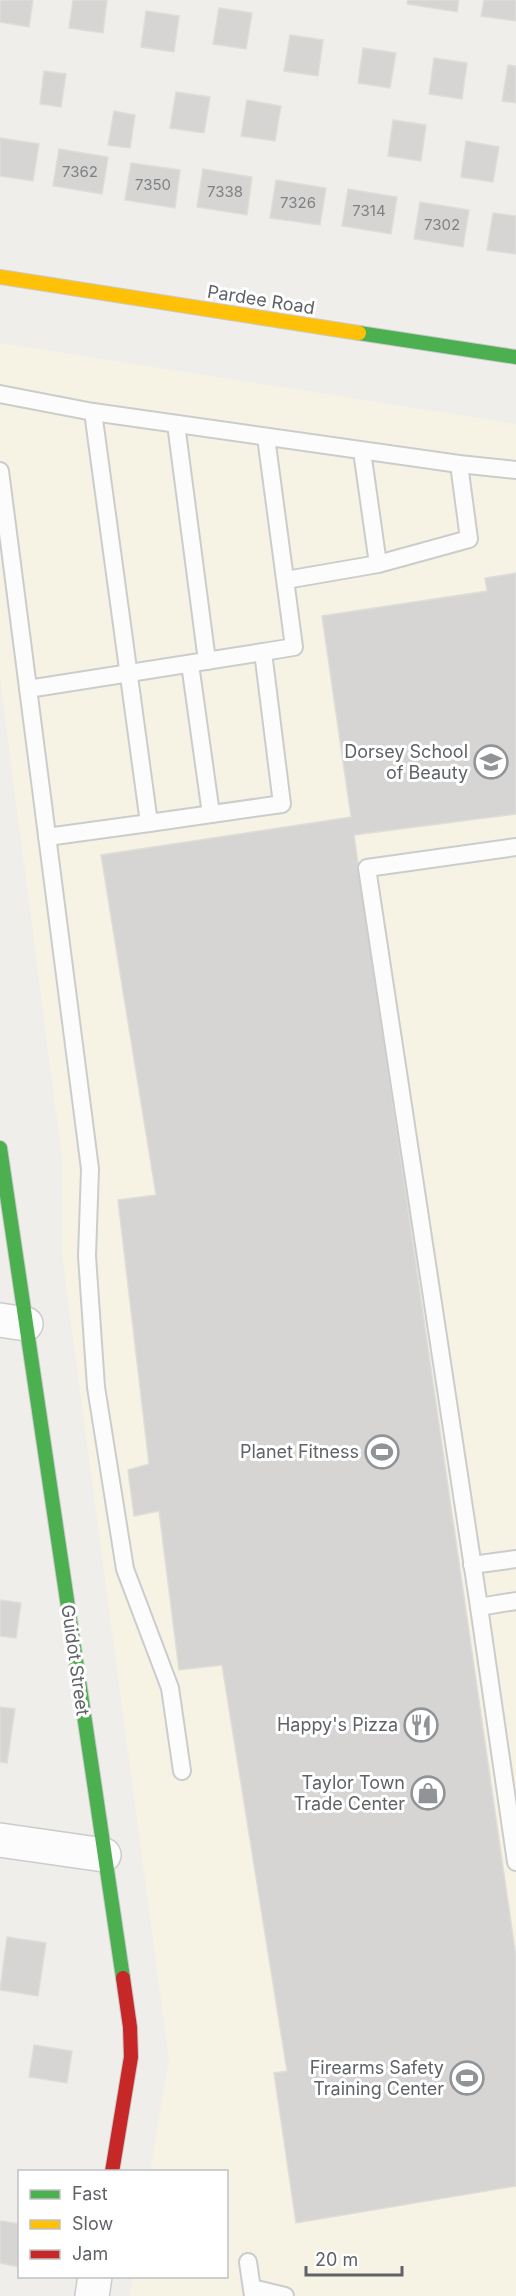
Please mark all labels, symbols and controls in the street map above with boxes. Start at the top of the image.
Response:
house number: 7362 [62,162,98,181]
house number: 7350 [135,175,171,194]
house number: 7338 [207,182,243,201]
house number: 7326 [280,193,316,212]
house number: 7314 [352,201,386,220]
house number: 7302 [424,215,460,234]
street label: Pardee Road [206,281,316,318]
place label: Dorsey School of Beauty [344,741,468,783]
school or university icon: Dorsey School of Beauty [473,744,509,780]
sports icon: Planet Fitness [364,1434,400,1470]
place label: Planet Fitness [240,1441,359,1462]
street label: Guidot Street [57,1603,94,1717]
restaurant icon: Happy's Pizza [403,1707,439,1743]
place label: Happy's Pizza [277,1714,398,1735]
place label: Taylor Town Trade Center [294,1772,405,1814]
shop icon: Taylor Town Trade Center [410,1775,446,1811]
place label: Firearms Safety Training Center [310,2057,444,2099]
sports icon: Firearms Safety Training Center [449,2060,485,2096]
legend [18,2170,228,2278]
text: Fast [72,2183,108,2204]
text: Slow [72,2213,113,2234]
scale bar [306,2239,402,2277]
text: Jam [72,2243,108,2264]
text: 20 m [315,2249,358,2270]

